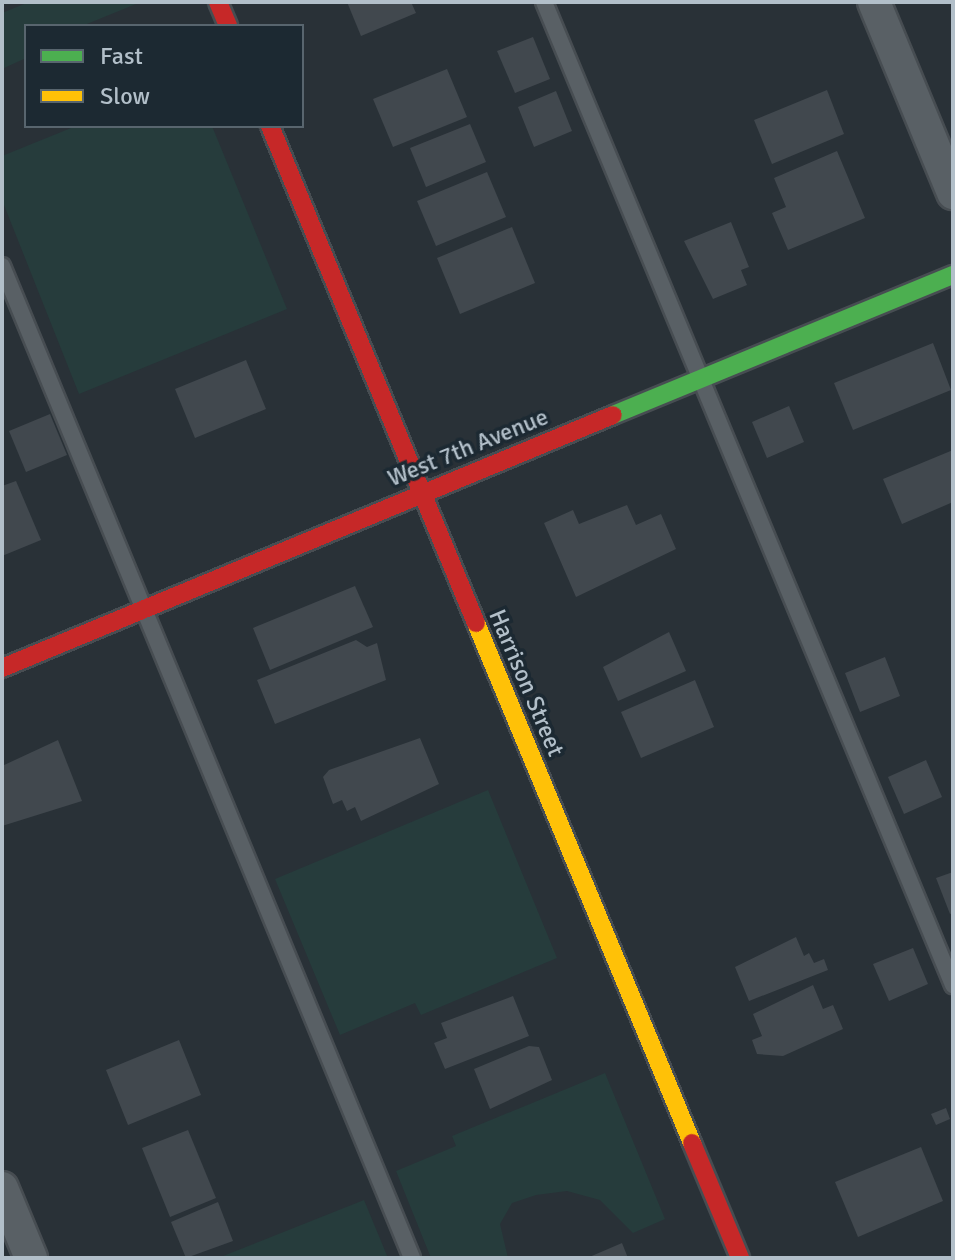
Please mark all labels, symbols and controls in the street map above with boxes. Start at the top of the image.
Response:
legend [24,24,304,128]
text: Fast [100,41,143,71]
text: Slow [100,81,150,111]
street label: West 7th Avenue [384,403,552,493]
street label: Harrison Street [482,605,570,761]

